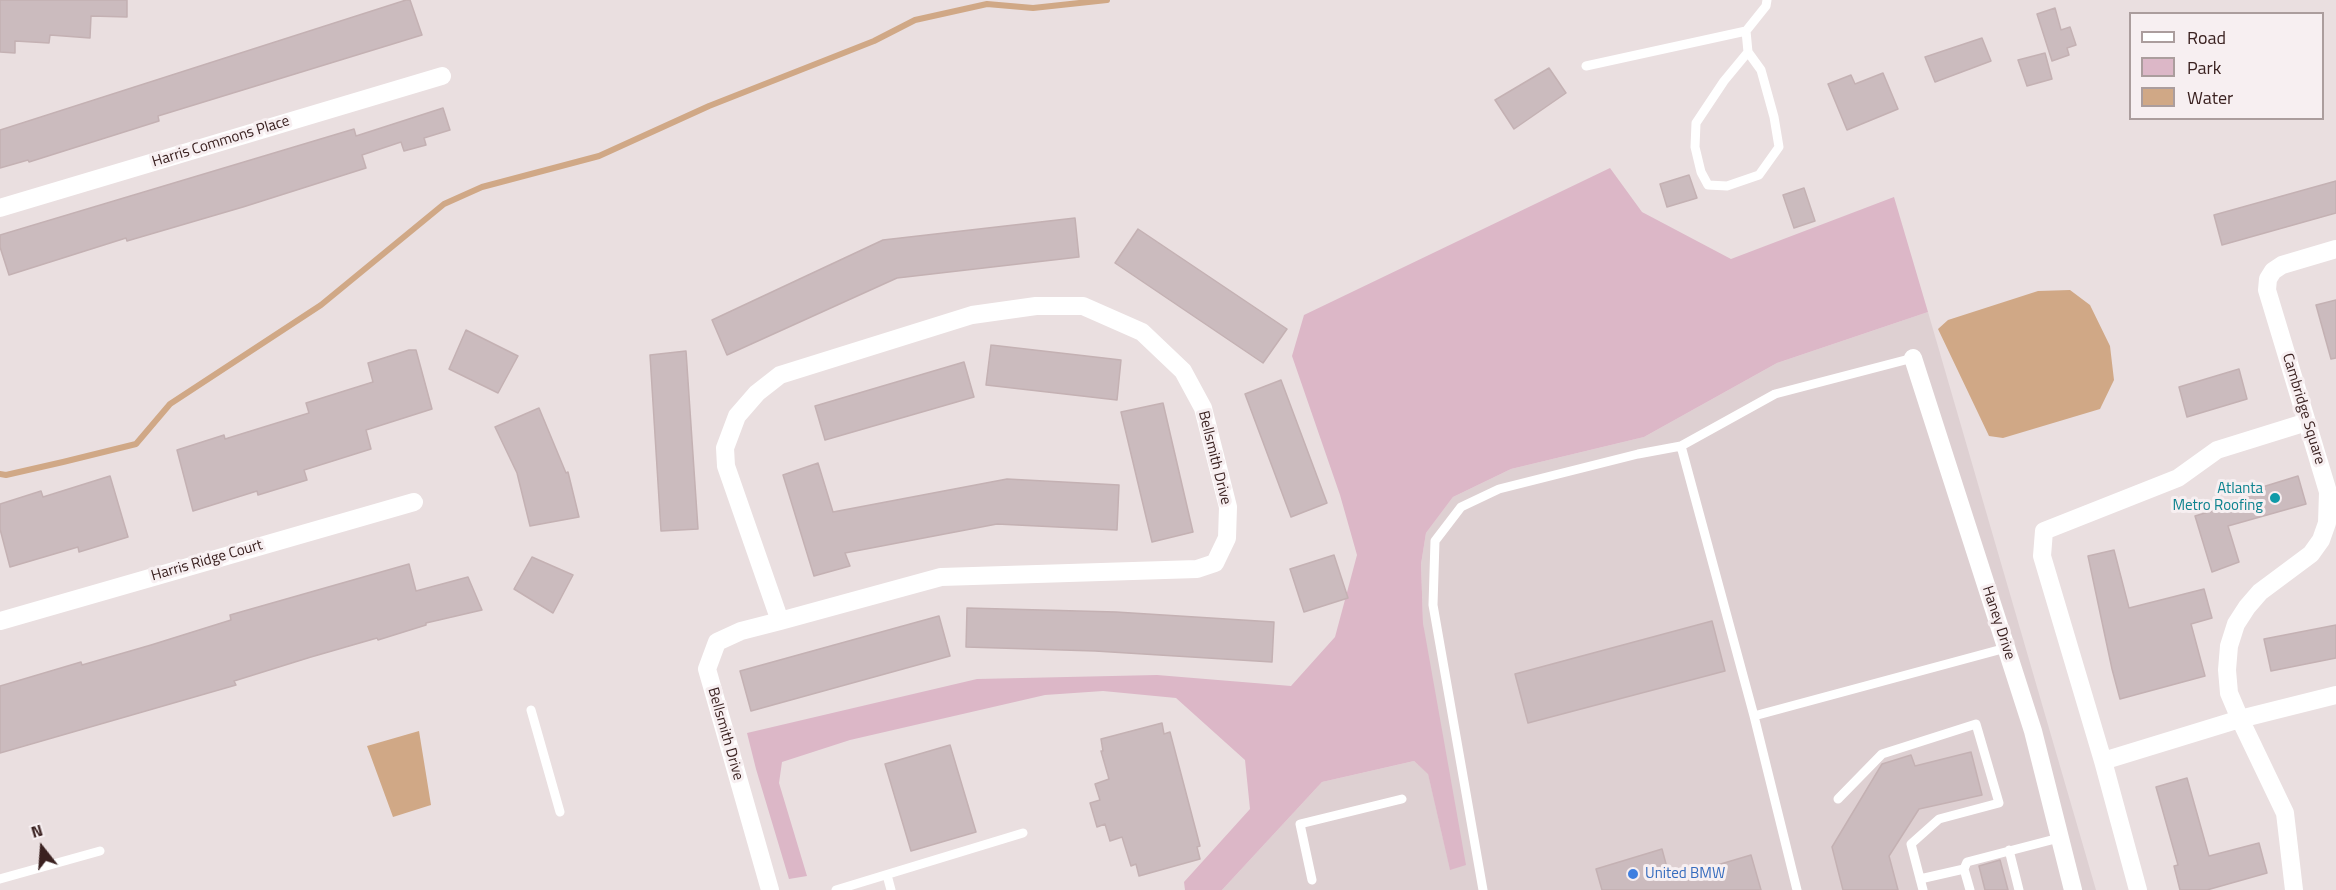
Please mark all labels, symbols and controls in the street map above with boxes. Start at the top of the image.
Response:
legend [2129,12,2324,120]
text: Road [2187,24,2226,51]
text: Park [2187,54,2221,81]
text: Water [2187,84,2233,111]
street label: Harris Commons Place [150,113,292,171]
street label: Cambridge Square [2278,351,2328,467]
street label: Bellsmith Drive [1194,409,1234,507]
place label: Atlanta Metro Roofing [2172,480,2263,515]
marker: Atlanta Metro Roofing [2268,491,2282,505]
street label: Harris Ridge Court [149,537,265,585]
street label: Haney Drive [1978,584,2018,662]
street label: Bellsmith Drive [703,685,747,783]
north arrow [12,818,72,878]
text: N [28,818,46,844]
place label: United BMW [1645,865,1725,883]
marker: United BMW [1626,867,1640,881]

